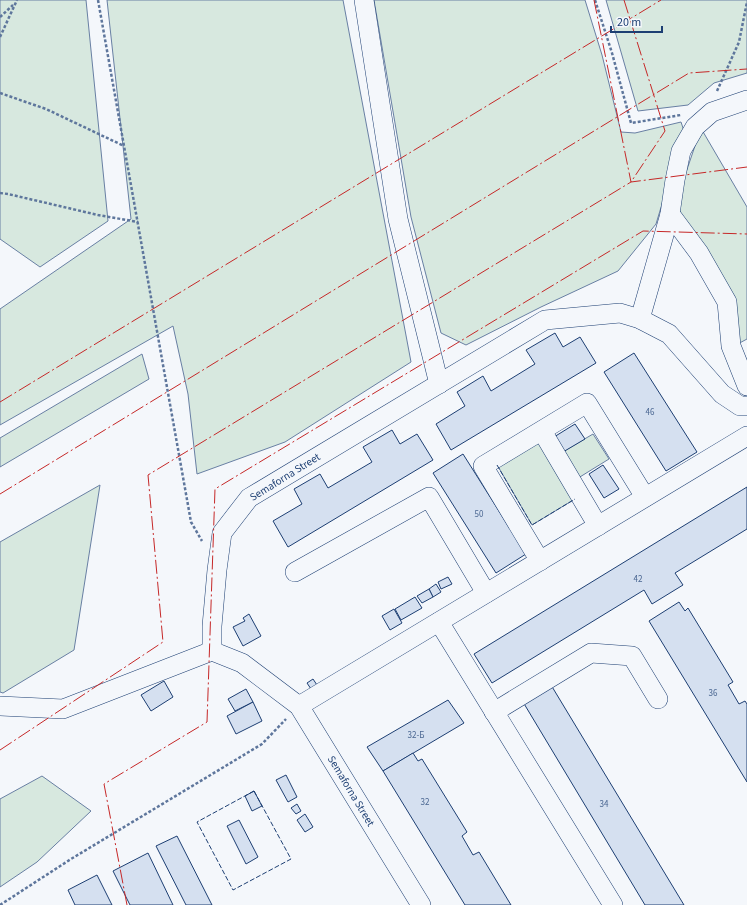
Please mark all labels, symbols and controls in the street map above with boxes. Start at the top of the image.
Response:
scale bar [611,8,662,34]
text: 20 m [617,14,641,31]
house number: 46 [646,406,655,419]
street label: Semaforna Street [247,449,323,505]
house number: 50 [475,508,484,521]
house number: 42 [634,573,643,586]
house number: 36 [709,687,718,700]
house number: 32-Б [408,729,424,742]
street label: Semaforna Street [324,753,378,829]
house number: 32 [421,796,430,809]
house number: 34 [600,798,609,811]

